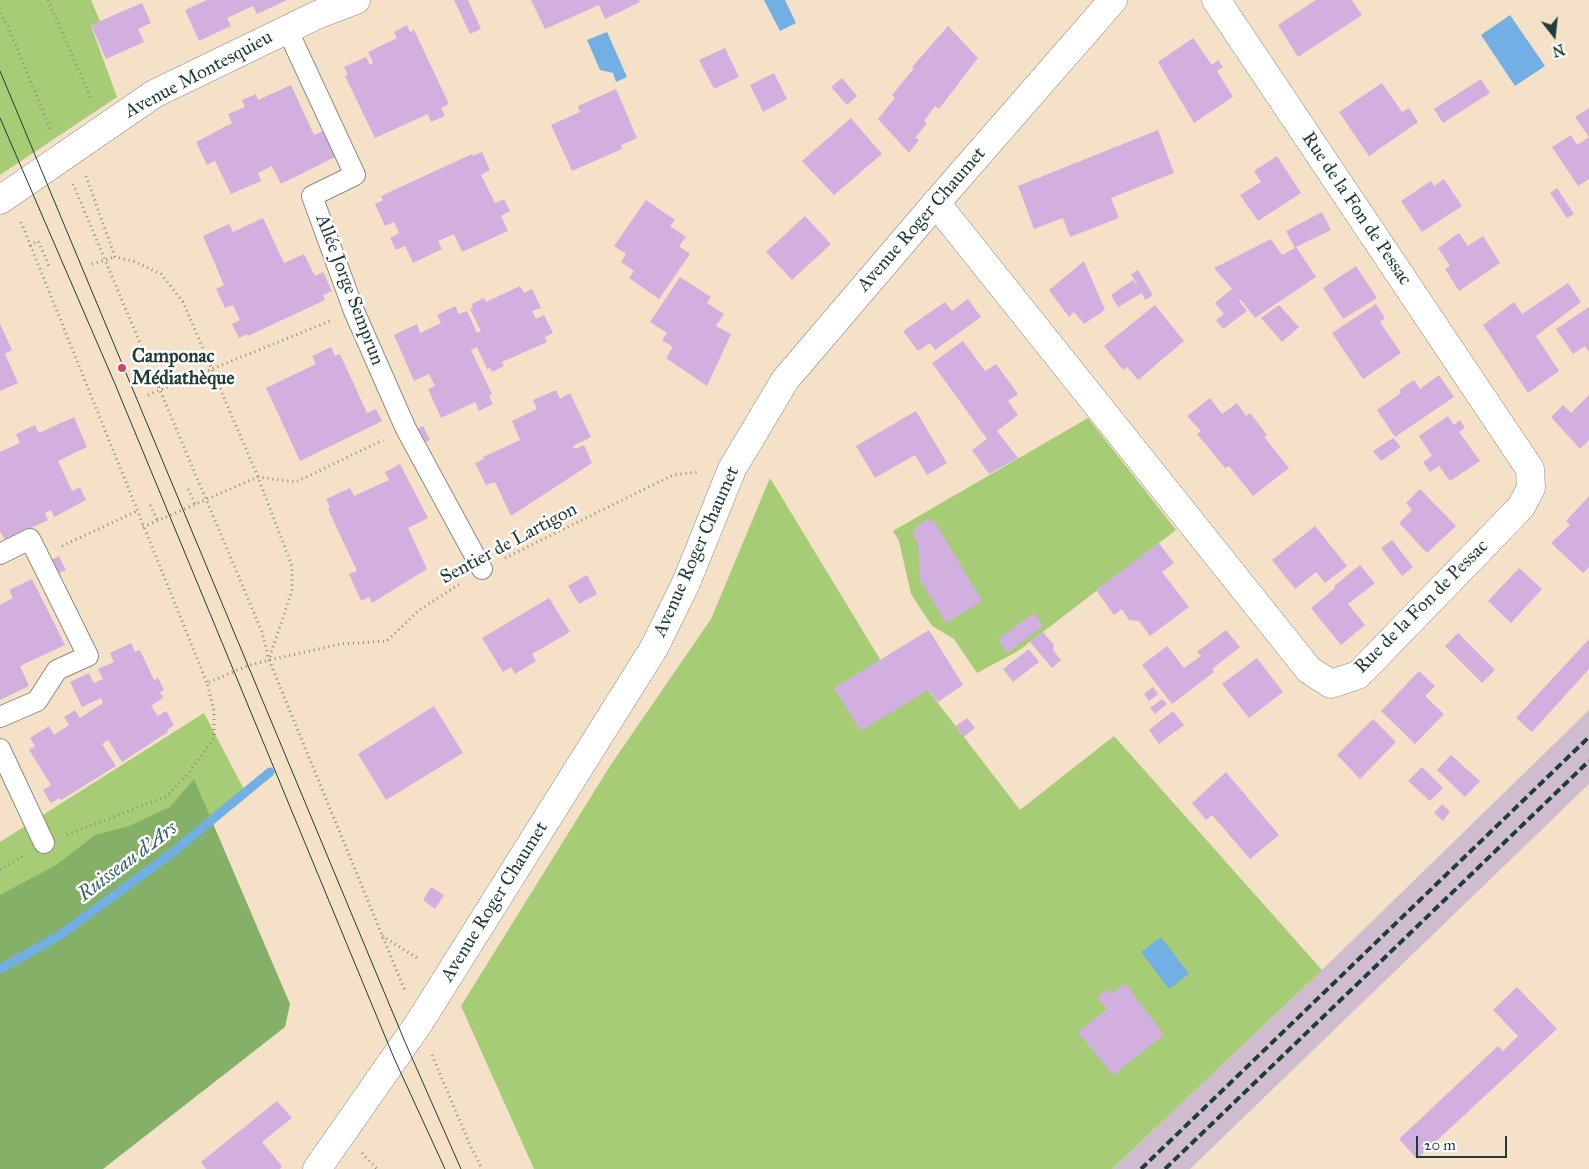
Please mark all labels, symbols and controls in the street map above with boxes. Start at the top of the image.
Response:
north arrow [1529,10,1579,60]
street label: Avenue Montesquieu [121,26,277,124]
text: N [1550,40,1566,60]
street label: Rue de la Fon de Pessac [1296,128,1416,290]
street label: Avenue Roger Chaumet [853,143,991,297]
street label: Allée Jorge Semprun [310,211,388,369]
place label: Camponac Médiathèque [132,346,234,390]
marker: Camponac Médiathèque [116,362,128,374]
street label: Avenue Roger Chaumet [649,463,745,641]
street label: Sentier de Lartigon [437,498,581,590]
street label: Rue de la Fon de Pessac [1350,535,1494,679]
water label: Ruisseau d'Ars [74,817,182,907]
street label: Avenue Roger Chaumet [437,818,553,986]
scale bar [1419,1126,1510,1158]
text: 20 m [1424,1136,1456,1154]

